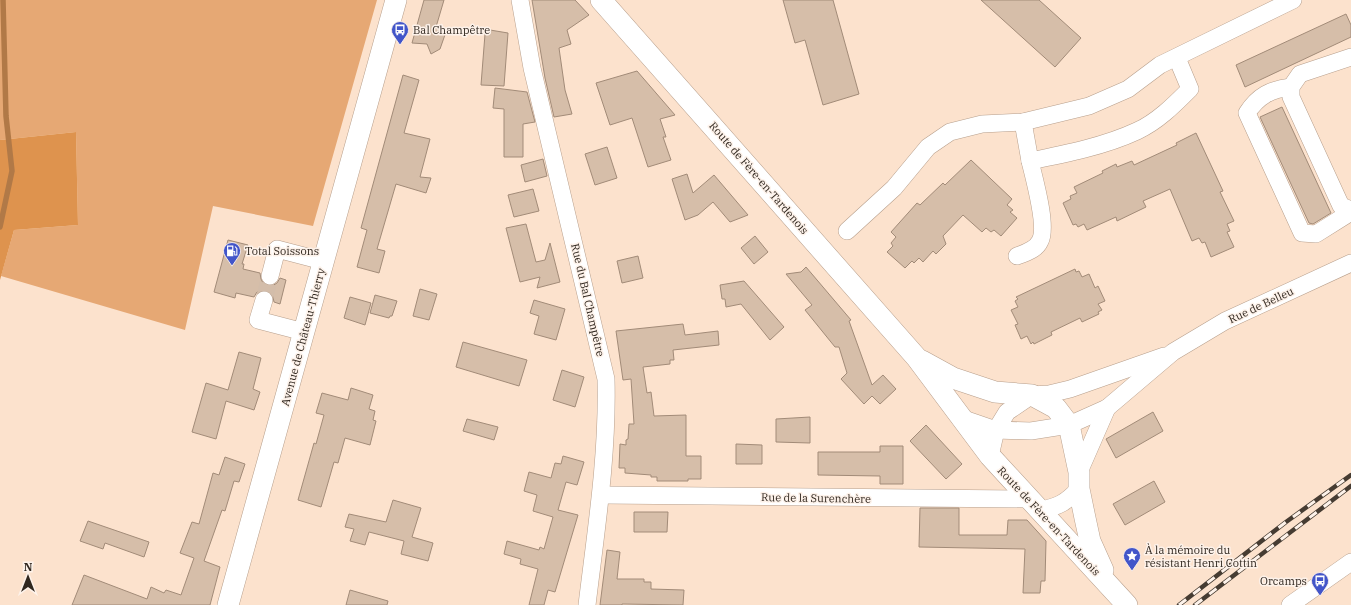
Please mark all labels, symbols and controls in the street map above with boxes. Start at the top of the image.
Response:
bus stop icon: Bal Champêtre [390,20,410,45]
place label: Bal Champêtre [413,23,490,37]
street label: Route de Fère-en-Tardenois [706,119,812,237]
fuel station icon: Total Soissons [222,241,242,266]
street label: Rue du Bal Champêtre [568,242,608,358]
place label: Total Soissons [245,244,319,258]
street label: Avenue de Château-Thierry [278,266,328,407]
street label: Rue de Belleu [1226,284,1296,326]
street label: Route de Fère-en-Tardenois [995,463,1103,579]
street label: Rue de la Surenchère [761,490,871,506]
place label: À la mémoire du résistant Henri Cottin [1145,543,1257,570]
place icon: À la mémoire du résistant Henri Cottin [1122,546,1142,571]
north arrow [8,557,48,597]
text: N [24,560,33,574]
bus stop icon: Orcamps [1310,571,1330,596]
place label: Orcamps [1260,574,1307,588]

